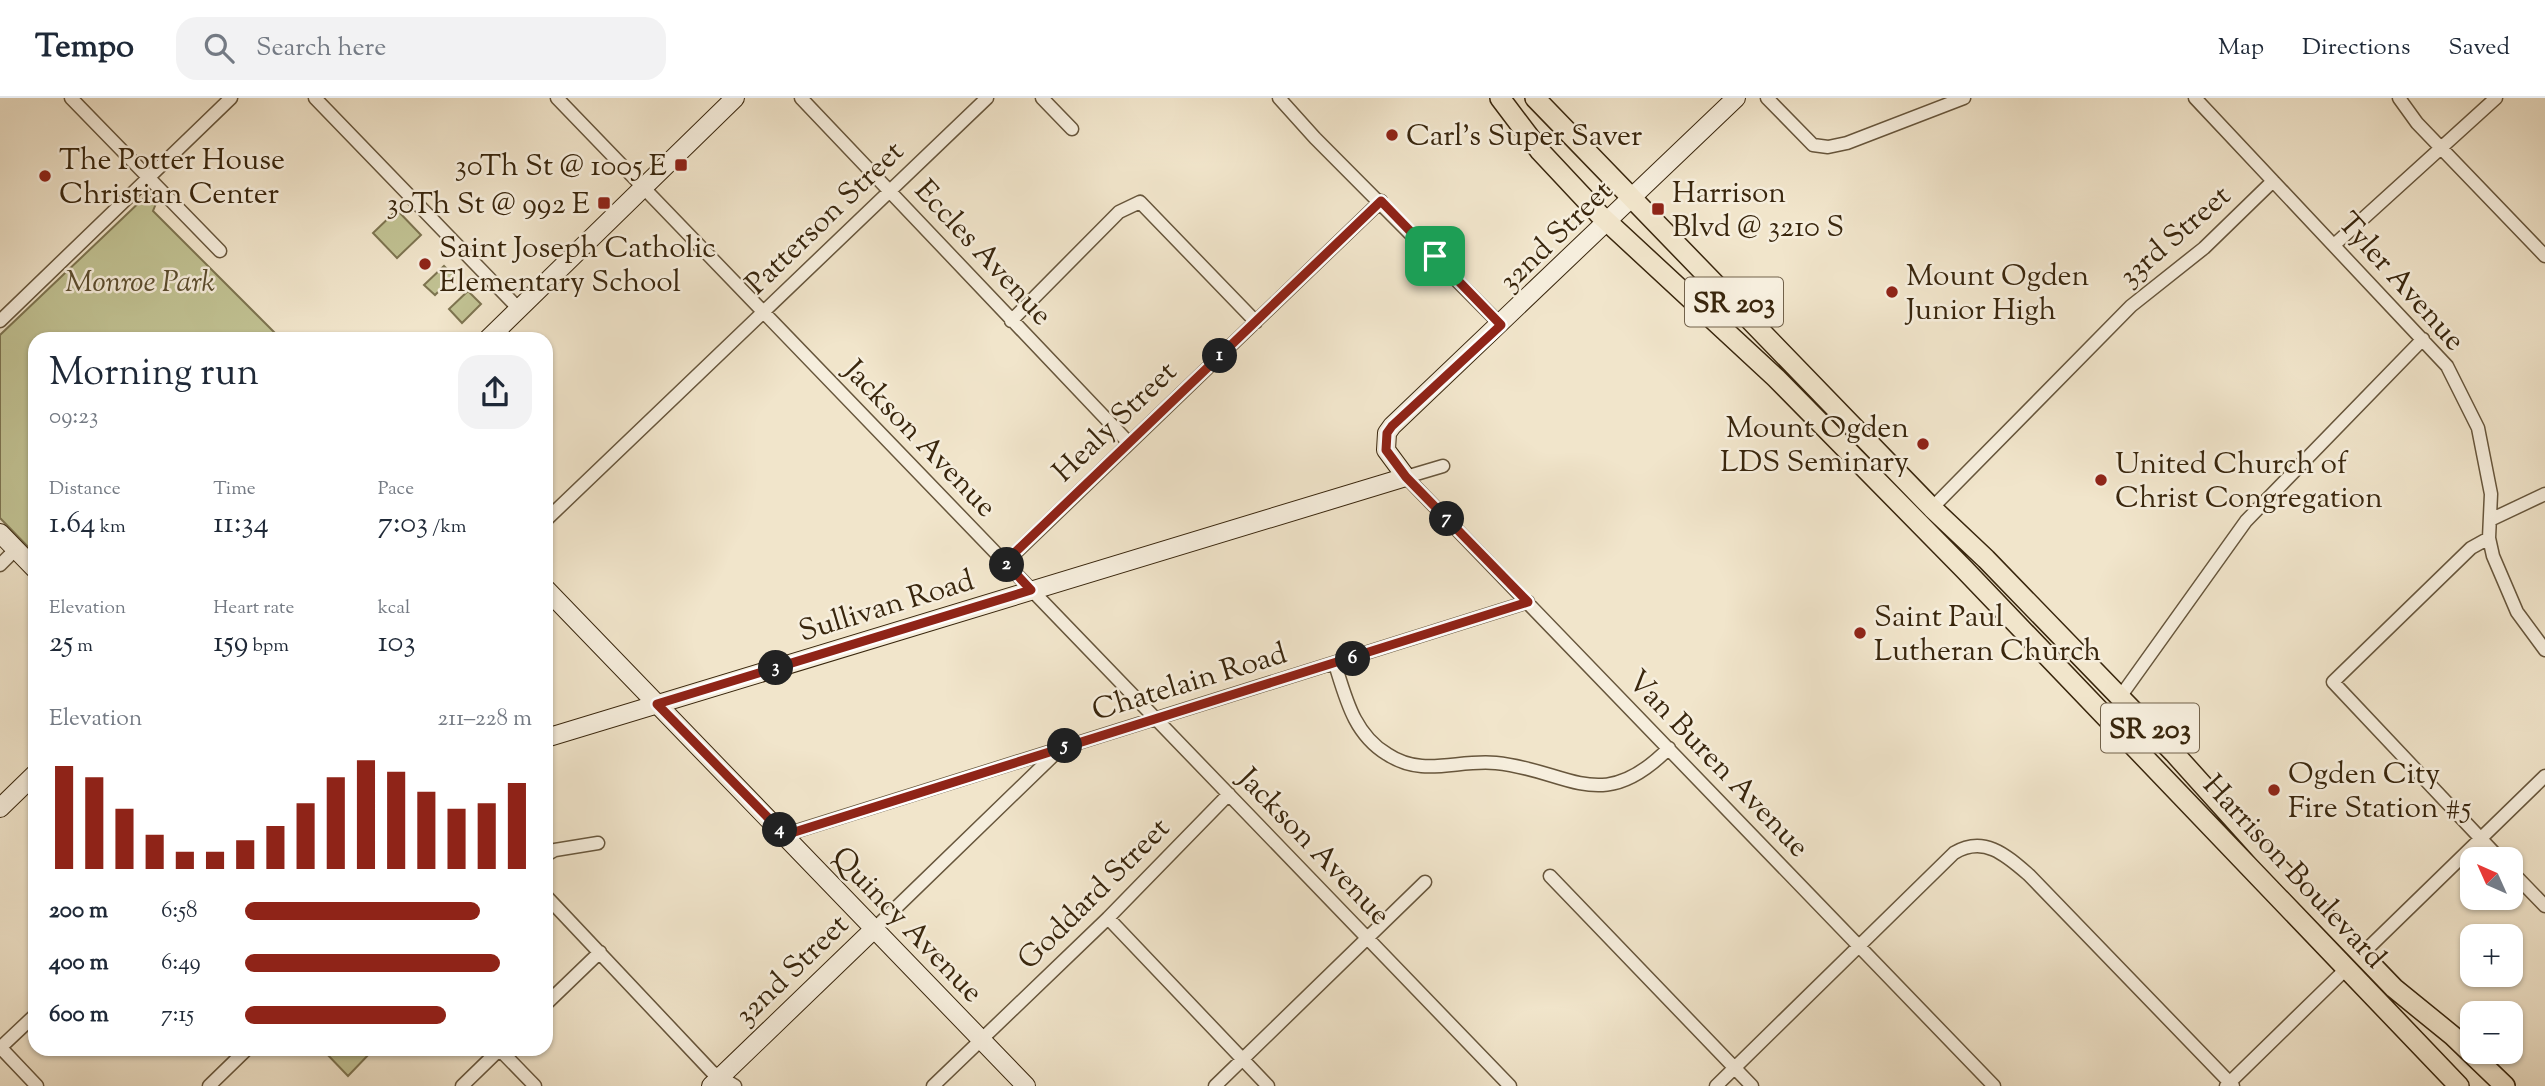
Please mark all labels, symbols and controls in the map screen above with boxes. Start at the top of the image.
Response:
search box [176,17,666,80]
text: Tempo [35,24,134,72]
icon: search [200,29,238,67]
text: Search here [256,30,386,67]
text: Map [2218,31,2264,65]
text: Directions [2302,31,2410,65]
text: Saved [2448,31,2510,65]
place label: Carl's Super Saver [1406,116,1642,159]
marker: Carl's Super Saver [1384,127,1400,143]
street label: Patterson Street [737,132,915,306]
place label: The Potter House Christian Center [59,140,285,217]
place label: 30Th St @ 1005 E [455,146,667,189]
marker: 30Th St @ 1005 E [673,157,689,173]
marker: The Potter House Christian Center [37,168,53,184]
street label: Eccles Avenue [903,171,1061,336]
street label: 32nd Street [1490,171,1624,302]
place label: Harrison Blvd @ 3210 S [1672,173,1844,250]
street label: 33rd Street [2110,176,2241,298]
place label: 30Th St @ 992 E [387,184,590,227]
marker: 30Th St @ 992 E [596,195,612,211]
marker: Harrison Blvd @ 3210 S [1650,201,1666,217]
street label: Tyler Avenue [2326,204,2474,361]
pin [1405,226,1465,286]
place label: Saint Joseph Catholic Elementary School [439,228,716,305]
icon: arrive [1416,237,1454,275]
marker: Saint Joseph Catholic Elementary School [417,256,433,272]
place label: Mount Ogden Junior High [1904,256,2090,333]
park label: Monroe Park [65,262,215,305]
road number: SR 203 [1685,278,1783,326]
marker: Mount Ogden Junior High [1884,284,1900,300]
pin: 1 [1202,338,1238,374]
text: 1 [1216,342,1223,369]
text: Morning run [49,348,259,402]
street label: Jackson Avenue [831,350,1006,528]
street label: Healy Street [1044,352,1188,493]
button: share [458,355,532,429]
text: 09:23 [49,401,98,434]
place label: Mount Ogden LDS Seminary [1720,408,1909,485]
marker: Mount Ogden LDS Seminary [1915,436,1931,452]
place label: United Church of Christ Congregation [2115,444,2383,521]
marker: United Church of Christ Congregation [2093,472,2109,488]
text: Distance [49,476,121,503]
text: Time [213,476,256,503]
text: Pace [378,476,414,503]
pin: 7 [1430,502,1464,536]
text: 1.64 [49,503,96,546]
text: 11:34 [213,503,269,546]
text: 7:03 [378,503,428,546]
text: 7 [1442,505,1451,532]
text: km [96,514,126,541]
text: /km [428,514,467,541]
pin: 2 [990,547,1024,582]
text: 2 [1002,551,1011,578]
street label: Sullivan Road [794,560,980,654]
text: Elevation [49,595,126,622]
text: Heart rate [213,595,294,622]
text: kcal [378,595,410,622]
place label: Saint Paul Lutheran Church [1874,597,2102,674]
text: 25 [49,622,73,665]
text: 159 [213,622,248,665]
text: 103 [378,622,416,665]
marker: Saint Paul Lutheran Church [1852,625,1868,641]
text: m [73,633,93,660]
text: bpm [248,633,289,660]
street label: Chatelain Road [1087,633,1293,733]
pin: 6 [1336,642,1370,676]
text: 6 [1348,645,1357,672]
pin: 3 [758,650,794,686]
text: 3 [772,654,779,681]
street label: Van Buren Avenue [1616,661,1818,868]
text: Elevation [49,703,142,736]
text: 211–228 m [438,703,532,736]
road number: SR 203 [2101,704,2199,752]
pin: 5 [1048,728,1082,764]
text: 5 [1061,732,1068,759]
place label: Ogden City Fire Station #5 [2288,754,2471,831]
street label: Jackson Avenue [1225,758,1400,936]
street label: Harrison Boulevard [2192,766,2395,980]
marker: Ogden City Fire Station #5 [2266,782,2282,798]
street label: Goddard Street [1009,809,1181,981]
pin: 4 [762,812,798,848]
text: 4 [775,816,784,843]
street label: Quincy Avenue [820,838,992,1014]
north arrow [2460,847,2524,910]
map controls [2460,847,2523,1064]
text: 200 m [49,895,108,928]
text: 6:58 [161,895,198,928]
street label: 32nd Street [726,905,860,1036]
button: + [2460,924,2523,987]
text: 400 m [49,947,109,980]
text: 6:49 [161,947,201,980]
text: 600 m [49,999,109,1032]
text: 7:15 [161,999,194,1032]
button: − [2460,1001,2523,1064]

